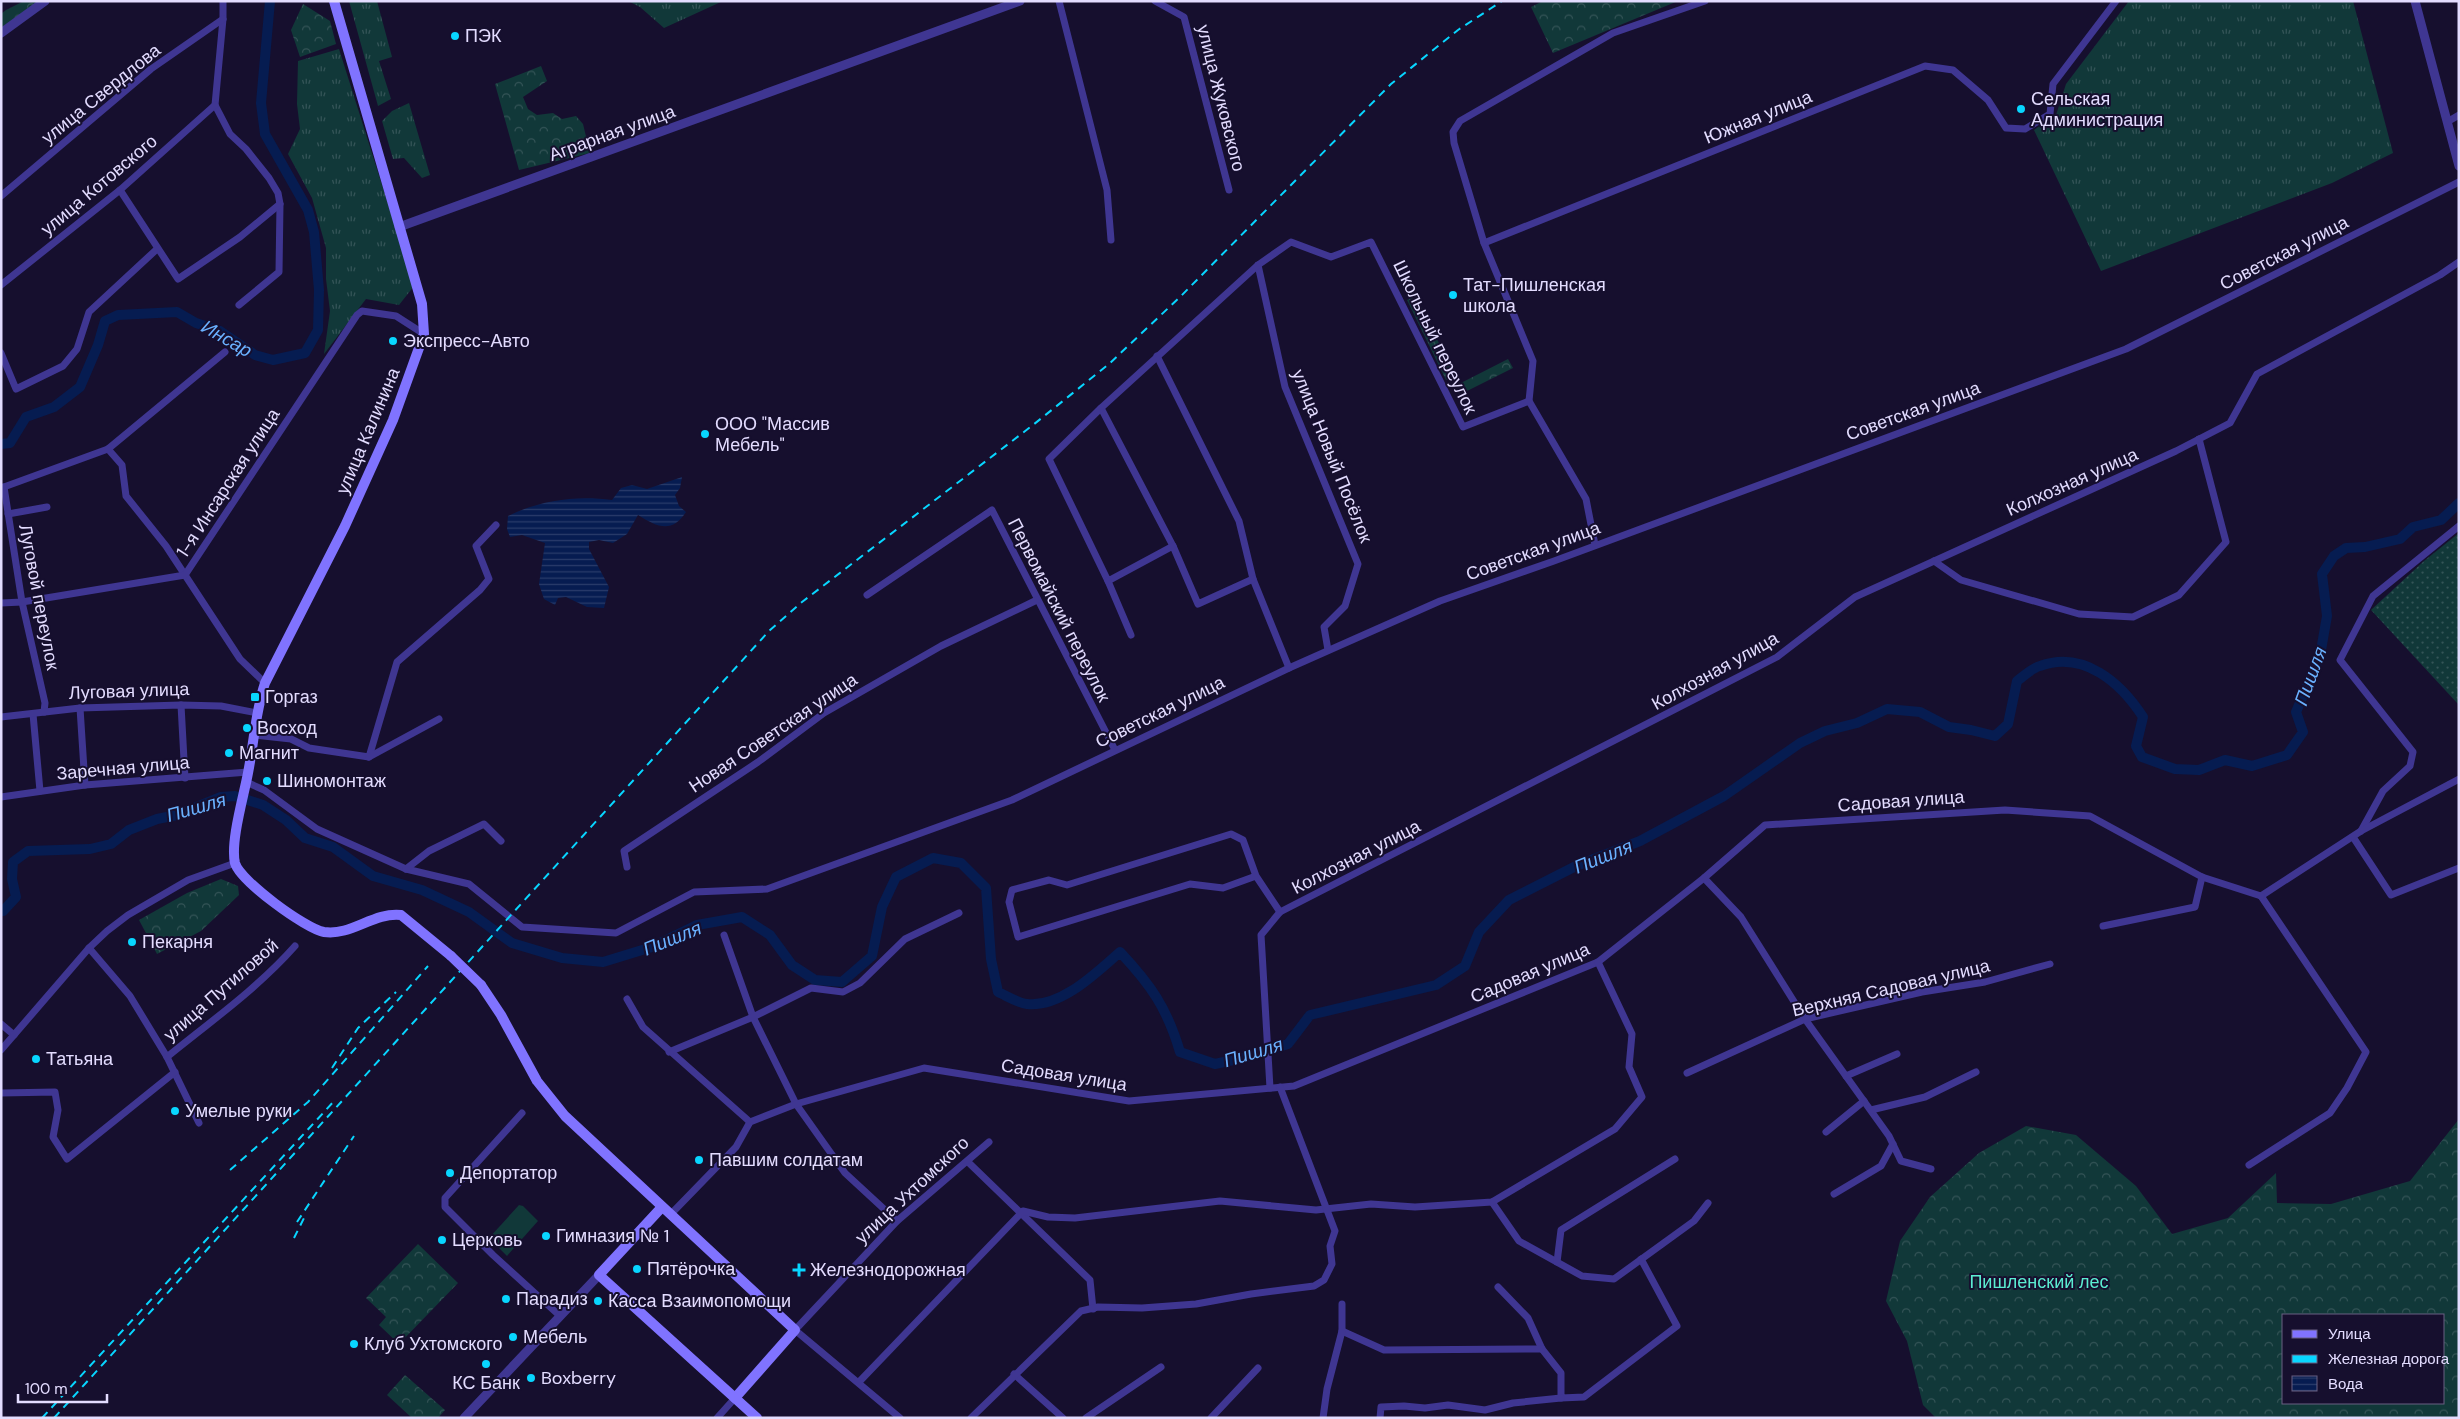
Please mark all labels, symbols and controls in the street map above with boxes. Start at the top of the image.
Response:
street label: улица Жуковского [1191,22,1251,174]
place label: ПЭК [465,24,502,48]
marker: ПЭК [449,30,461,42]
street label: улица Свердлова [36,38,166,150]
street label: Южная улица [1701,84,1816,150]
place label: Сельская Администрация [2031,87,2163,132]
street label: Аграрная улица [546,99,679,167]
marker: Сельская Администрация [2015,103,2027,115]
street label: улица Котовского [36,129,162,241]
street label: Советская улица [2216,210,2353,296]
street label: Школьный переулок [1387,256,1483,418]
place label: Тат-Пишленская школа [1463,273,1606,318]
marker: Тат-Пишленская школа [1447,289,1459,301]
water label: Инсар [197,314,257,363]
place label: Экспресс-Авто [403,329,530,353]
marker: Экспресс-Авто [387,335,399,347]
street label: улица Калинина [331,363,406,498]
street label: улица Новый Посёлок [1286,366,1378,546]
street label: Советская улица [1843,375,1984,446]
street label: 1-я Инсарская улица [171,403,286,562]
place label: ООО "Массив Мебель" [715,412,830,457]
marker: ООО "Массив Мебель" [699,428,711,440]
street label: Колхозная улица [2003,442,2142,522]
street label: Первомайский переулок [1002,514,1116,706]
street label: Советская улица [1463,515,1604,586]
street label: Луговой переулок [13,522,65,672]
street label: Колхозная улица [1647,626,1784,716]
water label: Пишля [2288,643,2333,709]
street label: Новая Советская улица [684,667,863,798]
street label: Советская улица [1091,670,1230,754]
street label: Луговая улица [68,677,191,705]
place label: Горгаз [265,685,318,709]
marker: Горгаз [249,691,261,703]
place label: Восход [257,716,317,740]
marker: Восход [241,722,253,734]
place label: Магнит [239,741,299,765]
marker: Магнит [223,747,235,759]
street label: Заречная улица [55,750,192,786]
place label: Шиномонтаж [277,769,386,793]
marker: Шиномонтаж [261,775,273,787]
street label: Садовая улица [1837,785,1966,817]
water label: Пишля [163,787,229,828]
street label: Колхозная улица [1288,814,1425,900]
water label: Пишля [1570,833,1636,879]
water label: Пишля [639,915,705,961]
place label: Пекарня [142,930,213,954]
street label: улица Путиловой [159,933,283,1047]
marker: Пекарня [126,936,138,948]
street label: Садовая улица [1467,937,1594,1009]
street label: Верхняя Садовая улица [1790,953,1993,1022]
water label: Пишля [1220,1032,1286,1073]
place label: Татьяна [46,1047,114,1071]
marker: Татьяна [30,1053,42,1065]
street label: Садовая улица [999,1053,1130,1097]
place label: Умелые руки [185,1099,292,1123]
marker: Умелые руки [169,1105,181,1117]
street label: улица Ухтомского [850,1131,974,1249]
place label: Павшим солдатам [709,1148,863,1172]
marker: Павшим солдатам [693,1154,705,1166]
place label: Депортатор [460,1161,557,1185]
marker: Депортатор [444,1167,456,1179]
place label: Гимназия № 1 [556,1224,669,1248]
place label: Церковь [452,1228,522,1252]
marker: Гимназия № 1 [540,1230,552,1242]
marker: Церковь [436,1234,448,1246]
place label: Пятёрочка [647,1257,736,1281]
place label: Железнодорожная [810,1258,966,1282]
marker: Пятёрочка [631,1263,643,1275]
marker: Железнодорожная [792,1263,806,1277]
park label: Пишленский лес [1969,1270,2109,1294]
place label: Парадиз [516,1287,588,1311]
place label: Касса Взаимопомощи [608,1289,791,1313]
marker: Парадиз [500,1293,512,1305]
marker: Касса Взаимопомощи [592,1295,604,1307]
legend [2282,1314,2445,1404]
text: Улица [2328,1324,2371,1344]
place label: Мебель [523,1325,587,1349]
marker: Мебель [507,1331,519,1343]
place label: Клуб Ухтомского [364,1332,502,1356]
marker: Клуб Ухтомского [348,1338,360,1350]
text: Железная дорога [2328,1349,2450,1369]
marker: КС Банк [480,1358,492,1370]
place label: Boxberry [541,1366,616,1390]
place label: КС Банк [452,1371,520,1395]
scale bar [18,1372,106,1404]
marker: Boxberry [525,1372,537,1384]
text: Вода [2328,1374,2364,1394]
text: 100 m [25,1379,68,1399]

